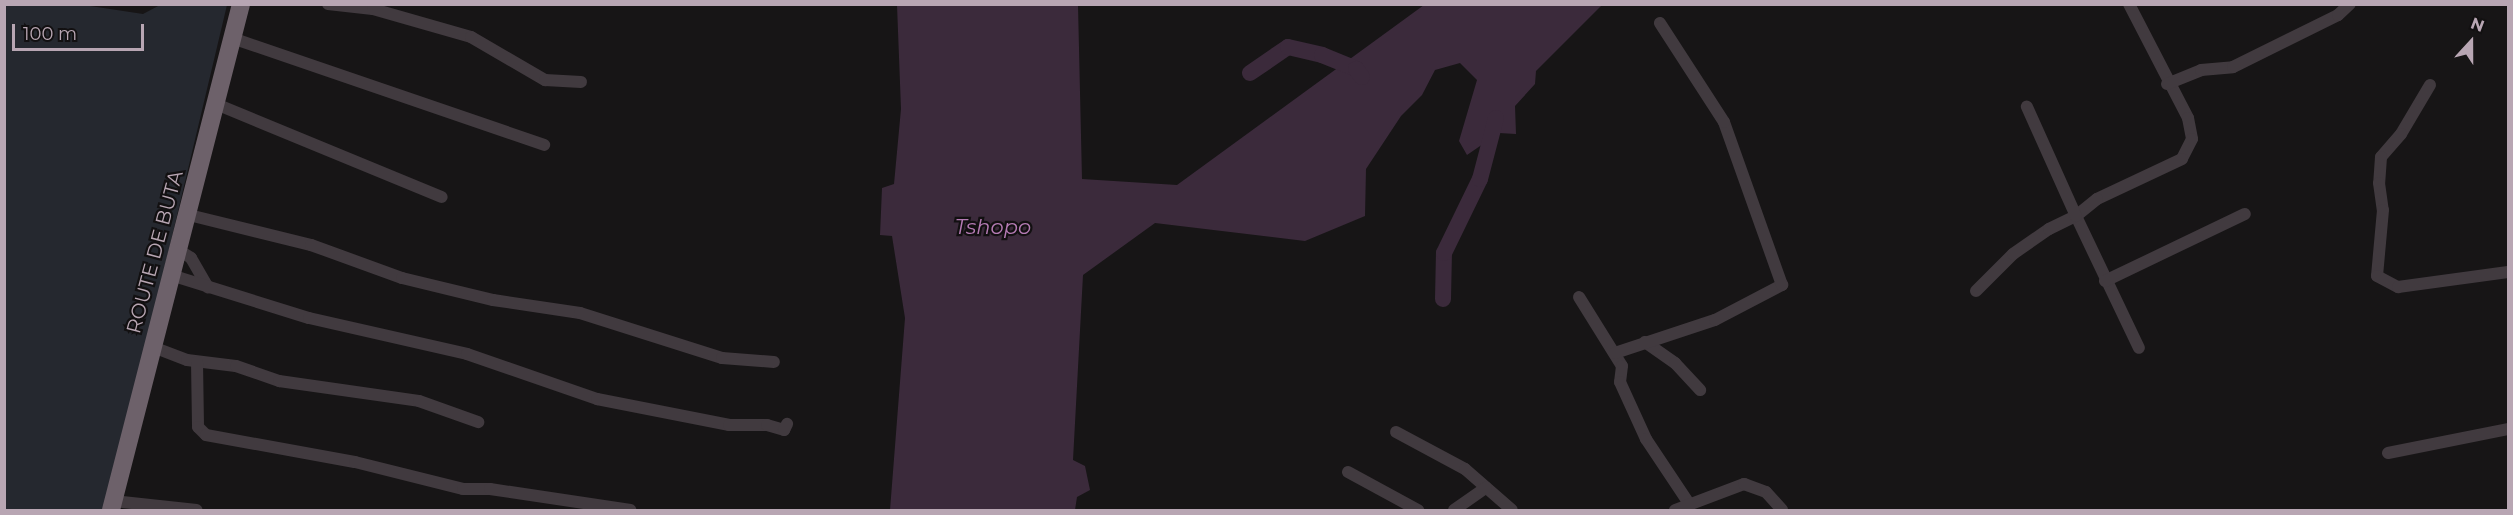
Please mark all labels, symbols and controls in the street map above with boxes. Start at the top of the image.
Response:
scale bar [15,12,147,50]
north arrow [2441,12,2501,72]
text: N [2468,14,2487,36]
text: 100 m [23,23,77,45]
street label: ROUTE DE BUTA [122,168,188,336]
water label: Tshopo [955,214,1031,240]

